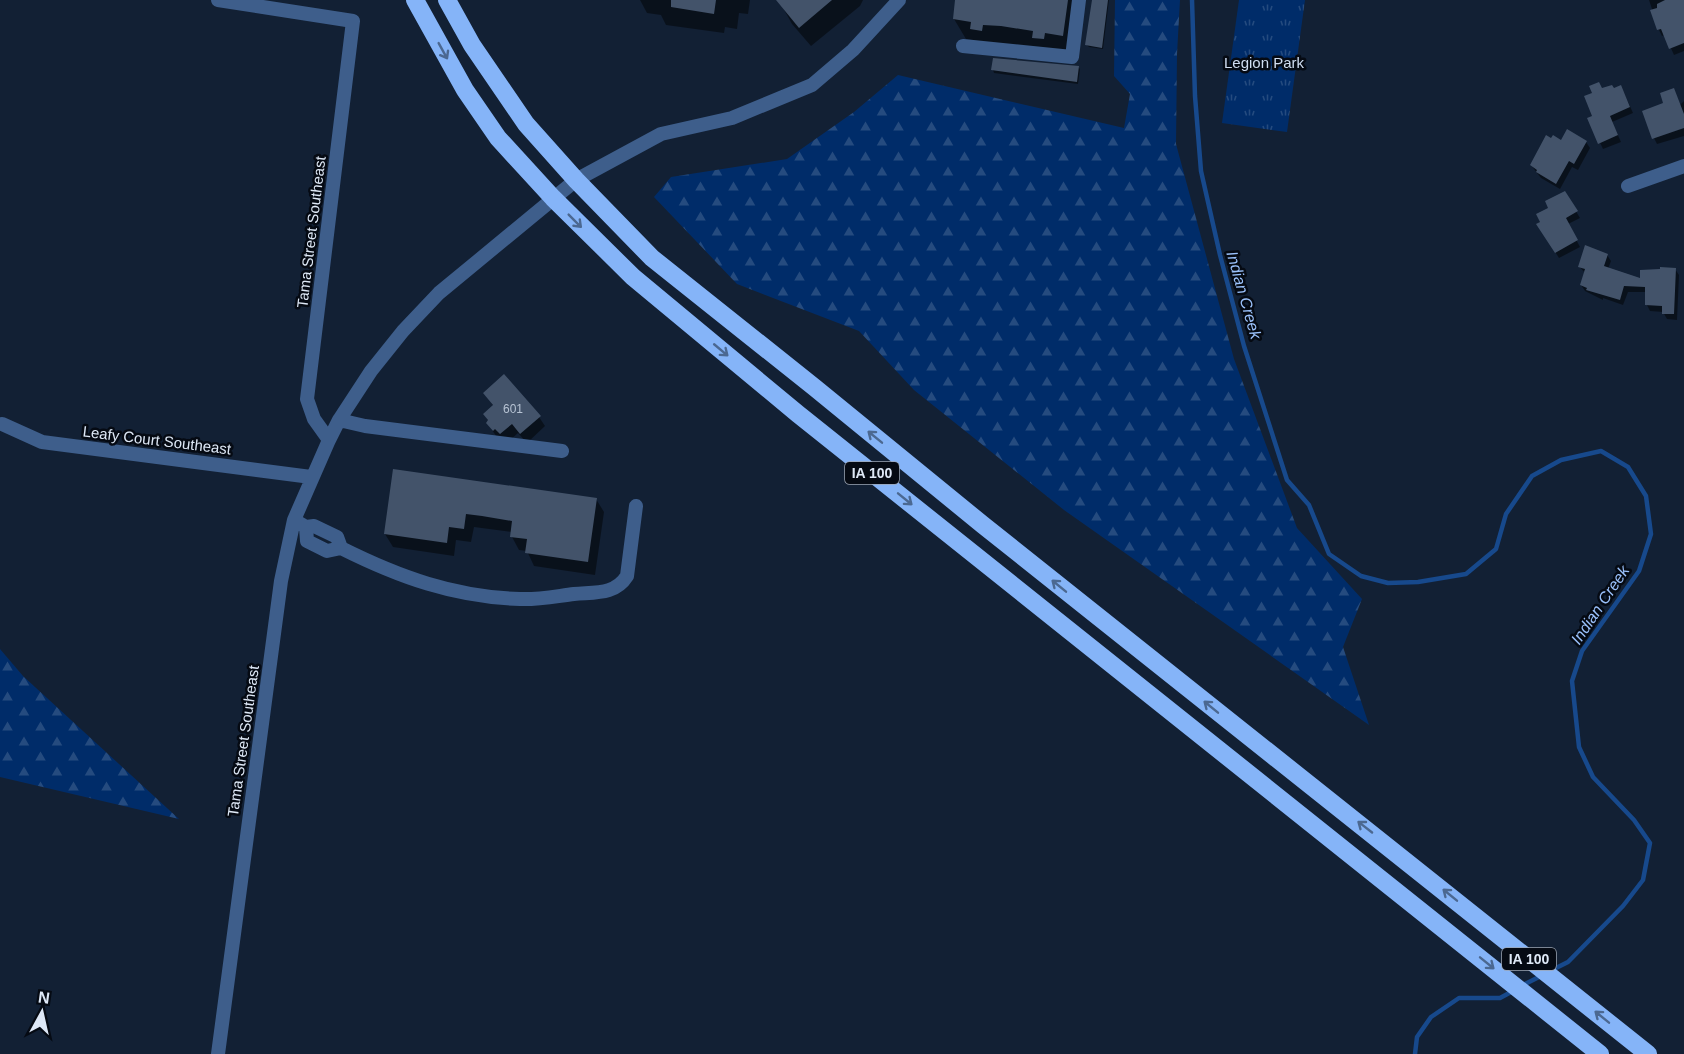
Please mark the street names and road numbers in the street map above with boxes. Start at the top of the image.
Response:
street label: Tama Street Southeast [293,154,329,309]
street label: Leafy Court Southeast [82,422,233,458]
road number: IA 100 [845,462,899,484]
street label: Tama Street Southeast [224,663,262,818]
road number: IA 100 [1502,948,1556,970]

